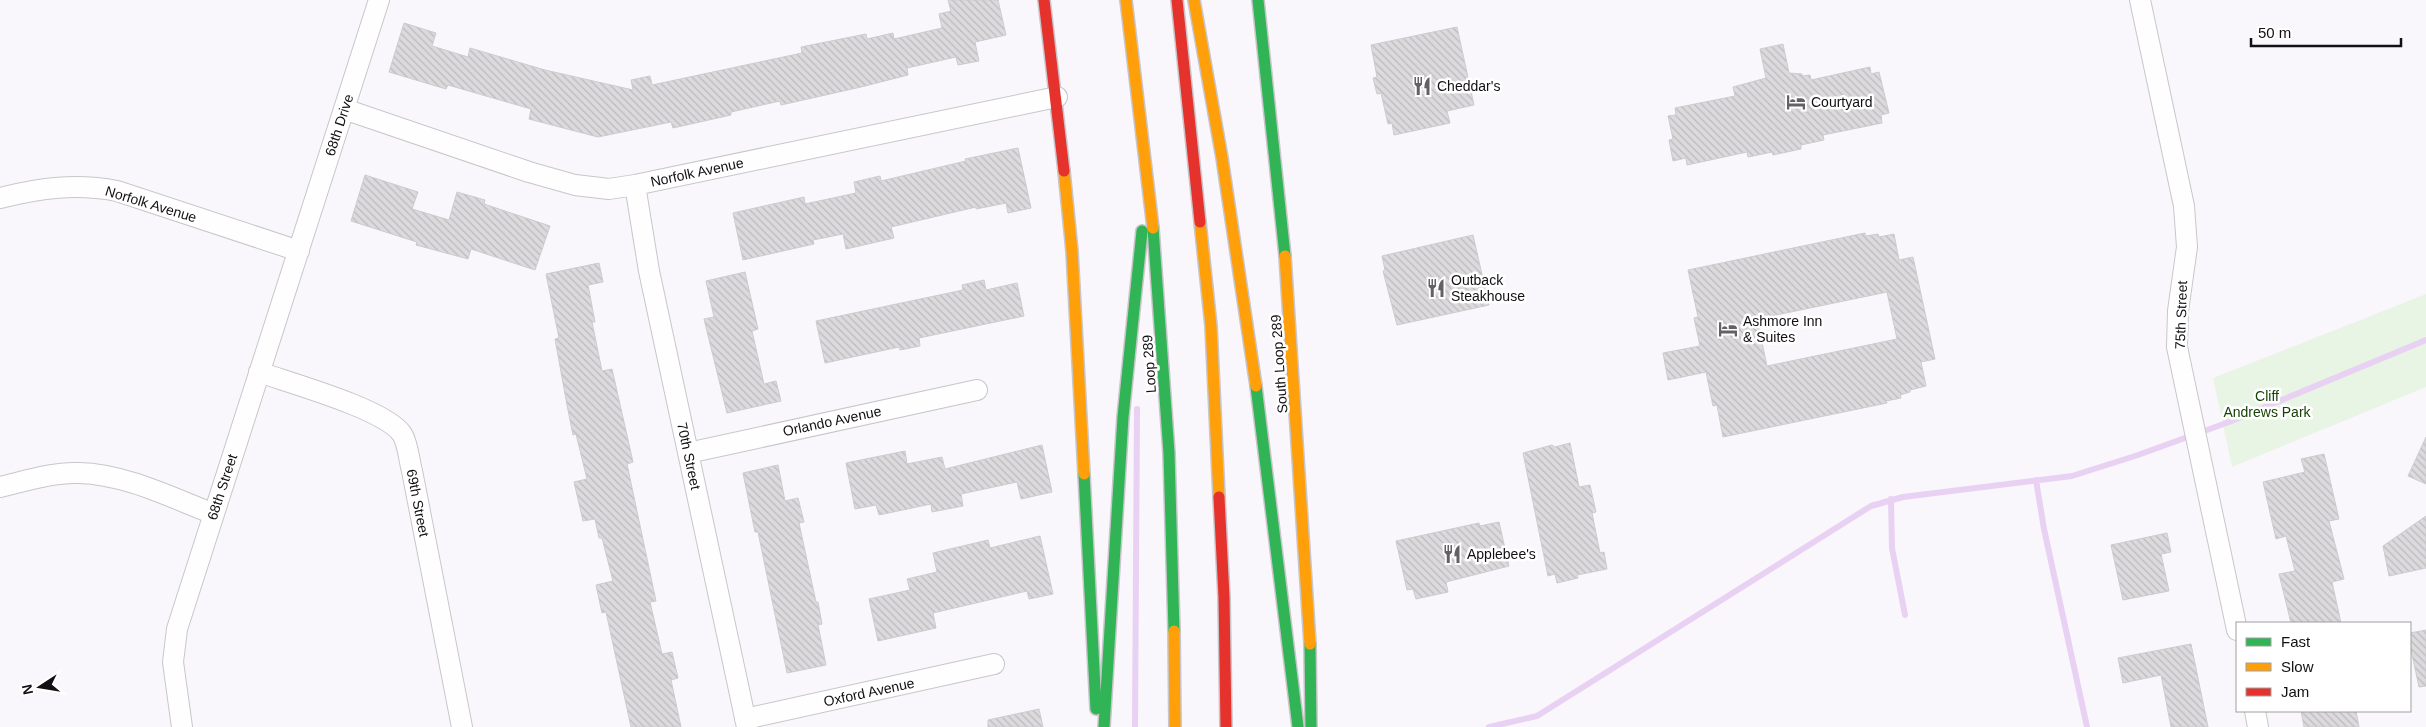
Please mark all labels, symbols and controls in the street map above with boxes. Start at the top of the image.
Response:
scale bar [2251,15,2401,47]
text: 50 m [2258,24,2291,41]
restaurant icon: Cheddar's [1411,75,1433,97]
place label: Cheddar's [1437,78,1500,94]
hotel icon: Courtyard [1785,91,1807,113]
street label: 68th Drive [322,92,357,158]
place label: Courtyard [1811,94,1872,110]
street label: Norfolk Avenue [649,154,745,190]
street label: Norfolk Avenue [103,183,199,226]
place label: Outback Steakhouse [1451,272,1525,304]
restaurant icon: Outback Steakhouse [1425,277,1447,299]
street label: 75th Street [2172,280,2190,350]
place label: Ashmore Inn & Suites [1743,313,1822,345]
street label: South Loop 289 [1268,314,1290,414]
hotel icon: Ashmore Inn & Suites [1717,318,1739,340]
street label: Loop 289 [1139,334,1159,394]
park label: Cliff Andrews Park [2223,388,2312,420]
street label: Orlando Avenue [781,403,883,439]
street label: 70th Street [674,421,704,491]
street label: 68th Street [204,452,240,522]
street label: 69th Street [404,468,432,538]
restaurant icon: Applebee's [1441,543,1463,565]
place label: Applebee's [1467,546,1536,562]
legend [2236,622,2411,712]
text: Fast [2281,633,2311,650]
text: Slow [2281,658,2314,675]
north arrow [15,662,65,712]
street label: Oxford Avenue [822,675,916,709]
text: N [18,683,36,696]
text: Jam [2281,683,2309,700]

